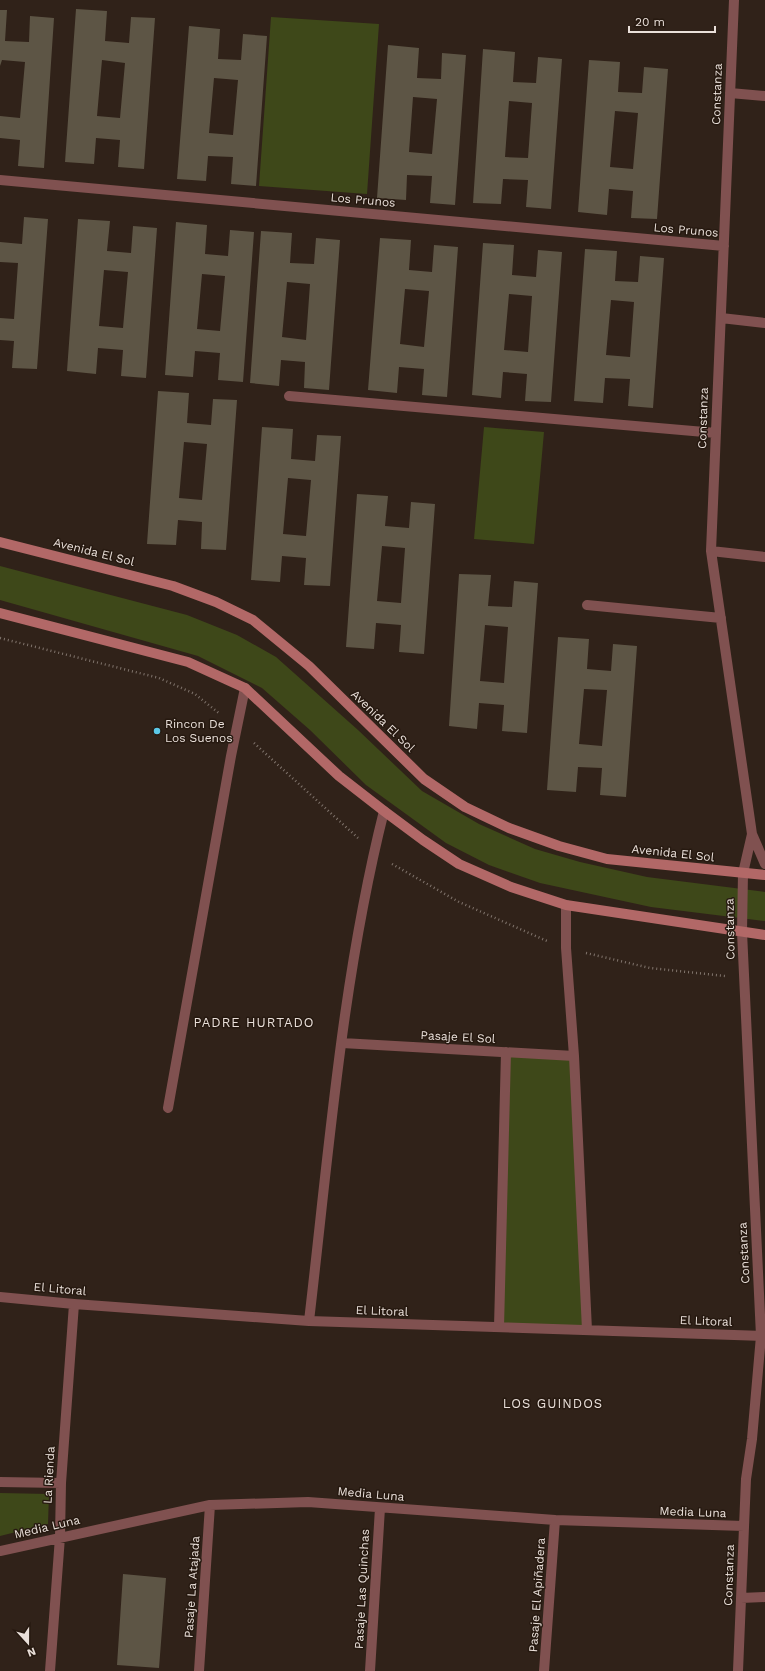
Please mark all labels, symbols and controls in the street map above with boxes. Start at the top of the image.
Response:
scale bar [629,8,715,34]
text: 20 m [635,15,665,29]
street label: Constanza [709,63,725,125]
street label: Los Prunos [330,190,396,210]
street label: Los Prunos [653,220,719,240]
street label: Constanza [695,387,711,449]
street label: Avenida El Sol [52,535,136,569]
street label: Avenida El Sol [348,687,418,755]
place label: Rincon De Los Suenos [165,717,233,745]
marker: Rincon De Los Suenos [152,726,162,736]
street label: Avenida El Sol [631,842,715,864]
street label: Constanza [722,898,738,960]
district label: PADRE HURTADO [193,1015,315,1030]
street label: Pasaje El Sol [420,1028,496,1046]
street label: Constanza [735,1222,753,1284]
street label: El Litoral [33,1280,87,1298]
street label: El Litoral [355,1303,409,1319]
street label: El Litoral [679,1313,733,1329]
district label: LOS GUINDOS [503,1396,603,1411]
street label: La Rienda [41,1446,58,1504]
street label: Media Luna [337,1484,405,1504]
street label: Media Luna [659,1504,727,1520]
street label: Media Luna [13,1513,81,1541]
street label: Pasaje Las Quinchas [352,1529,372,1649]
street label: Pasaje La Atajada [181,1535,203,1639]
street label: Pasaje El Apiñadera [526,1537,548,1653]
street label: Constanza [721,1544,737,1606]
north arrow [8,1623,48,1663]
text: N [25,1644,38,1659]

